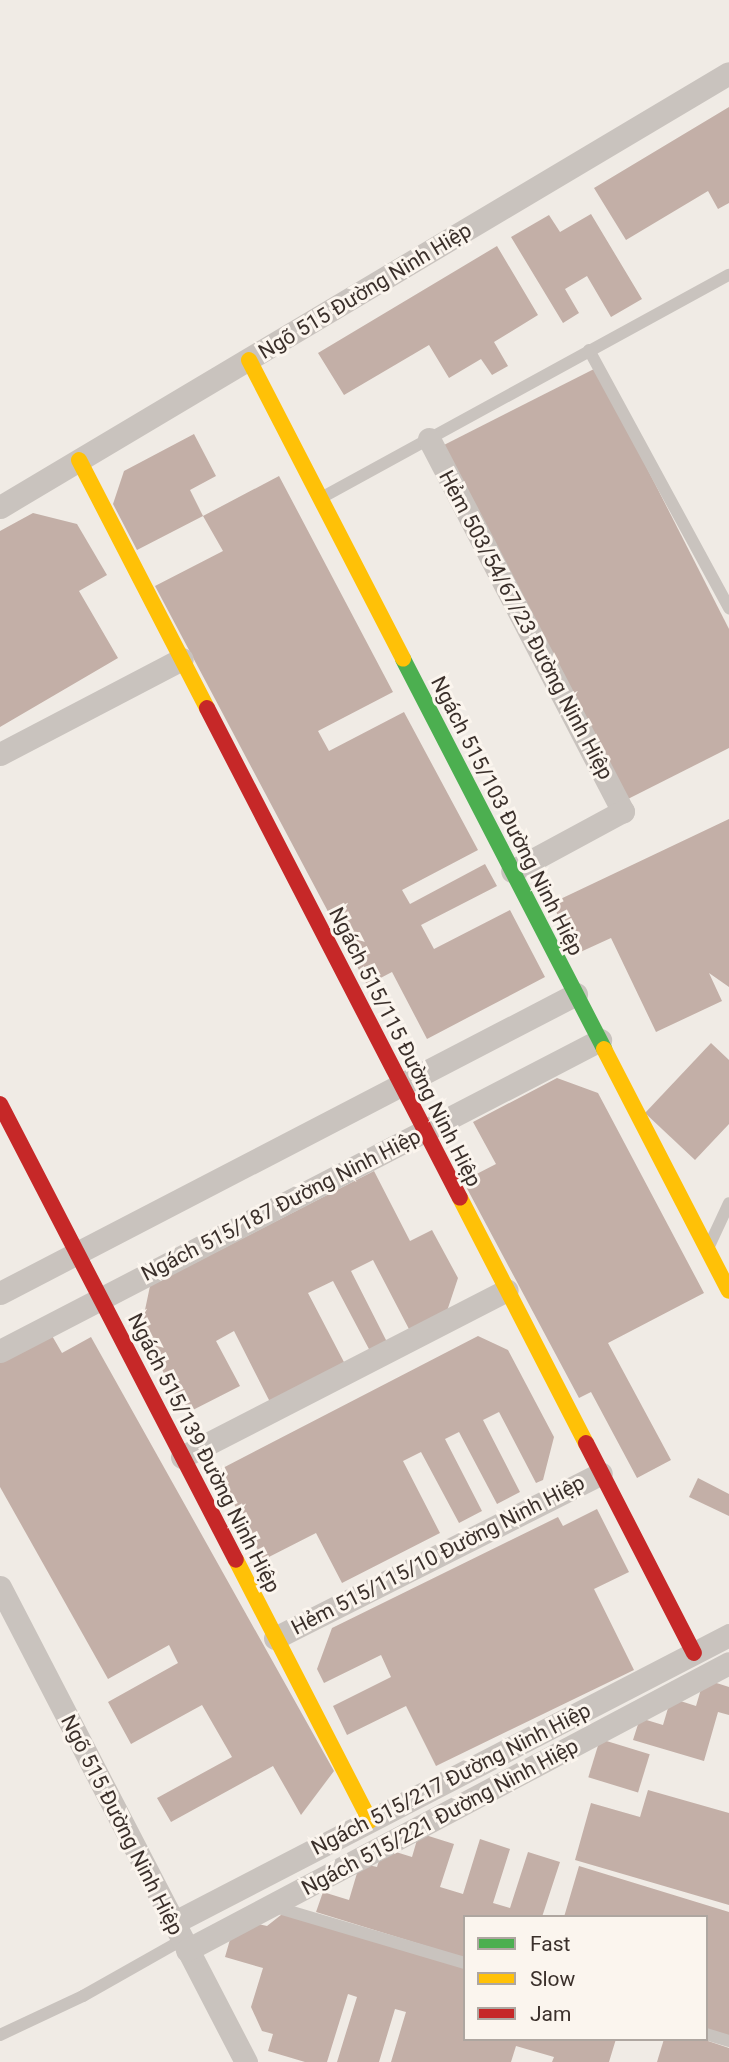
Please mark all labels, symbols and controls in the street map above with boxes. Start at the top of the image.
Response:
street label: Ngõ 515 Đường Ninh Hiệp [254,217,476,365]
street label: Hẻm 503/54/67/23 Đường Ninh Hiệp [434,466,618,784]
street label: Ngách 515/103 Đường Ninh Hiệp [425,672,589,960]
street label: Ngách 515/115 Đường Ninh Hiệp [323,903,487,1191]
street label: Ngách 515/187 Đường Ninh Hiệp [137,1123,425,1287]
street label: Ngách 515/139 Đường Ninh Hiệp [122,1309,286,1597]
street label: Hẻm 515/115/10 Đường Ninh Hiệp [287,1470,589,1640]
street label: Ngách 515/217 Đường Ninh Hiệp [307,1697,595,1861]
street label: Ngõ 515 Đường Ninh Hiệp [55,1711,189,1939]
street label: Ngách 515/221 Đường Ninh Hiệp [297,1733,583,1901]
legend [463,1915,708,2041]
text: Fast [530,1932,570,1956]
text: Slow [530,1967,575,1991]
text: Jam [530,2002,571,2026]

